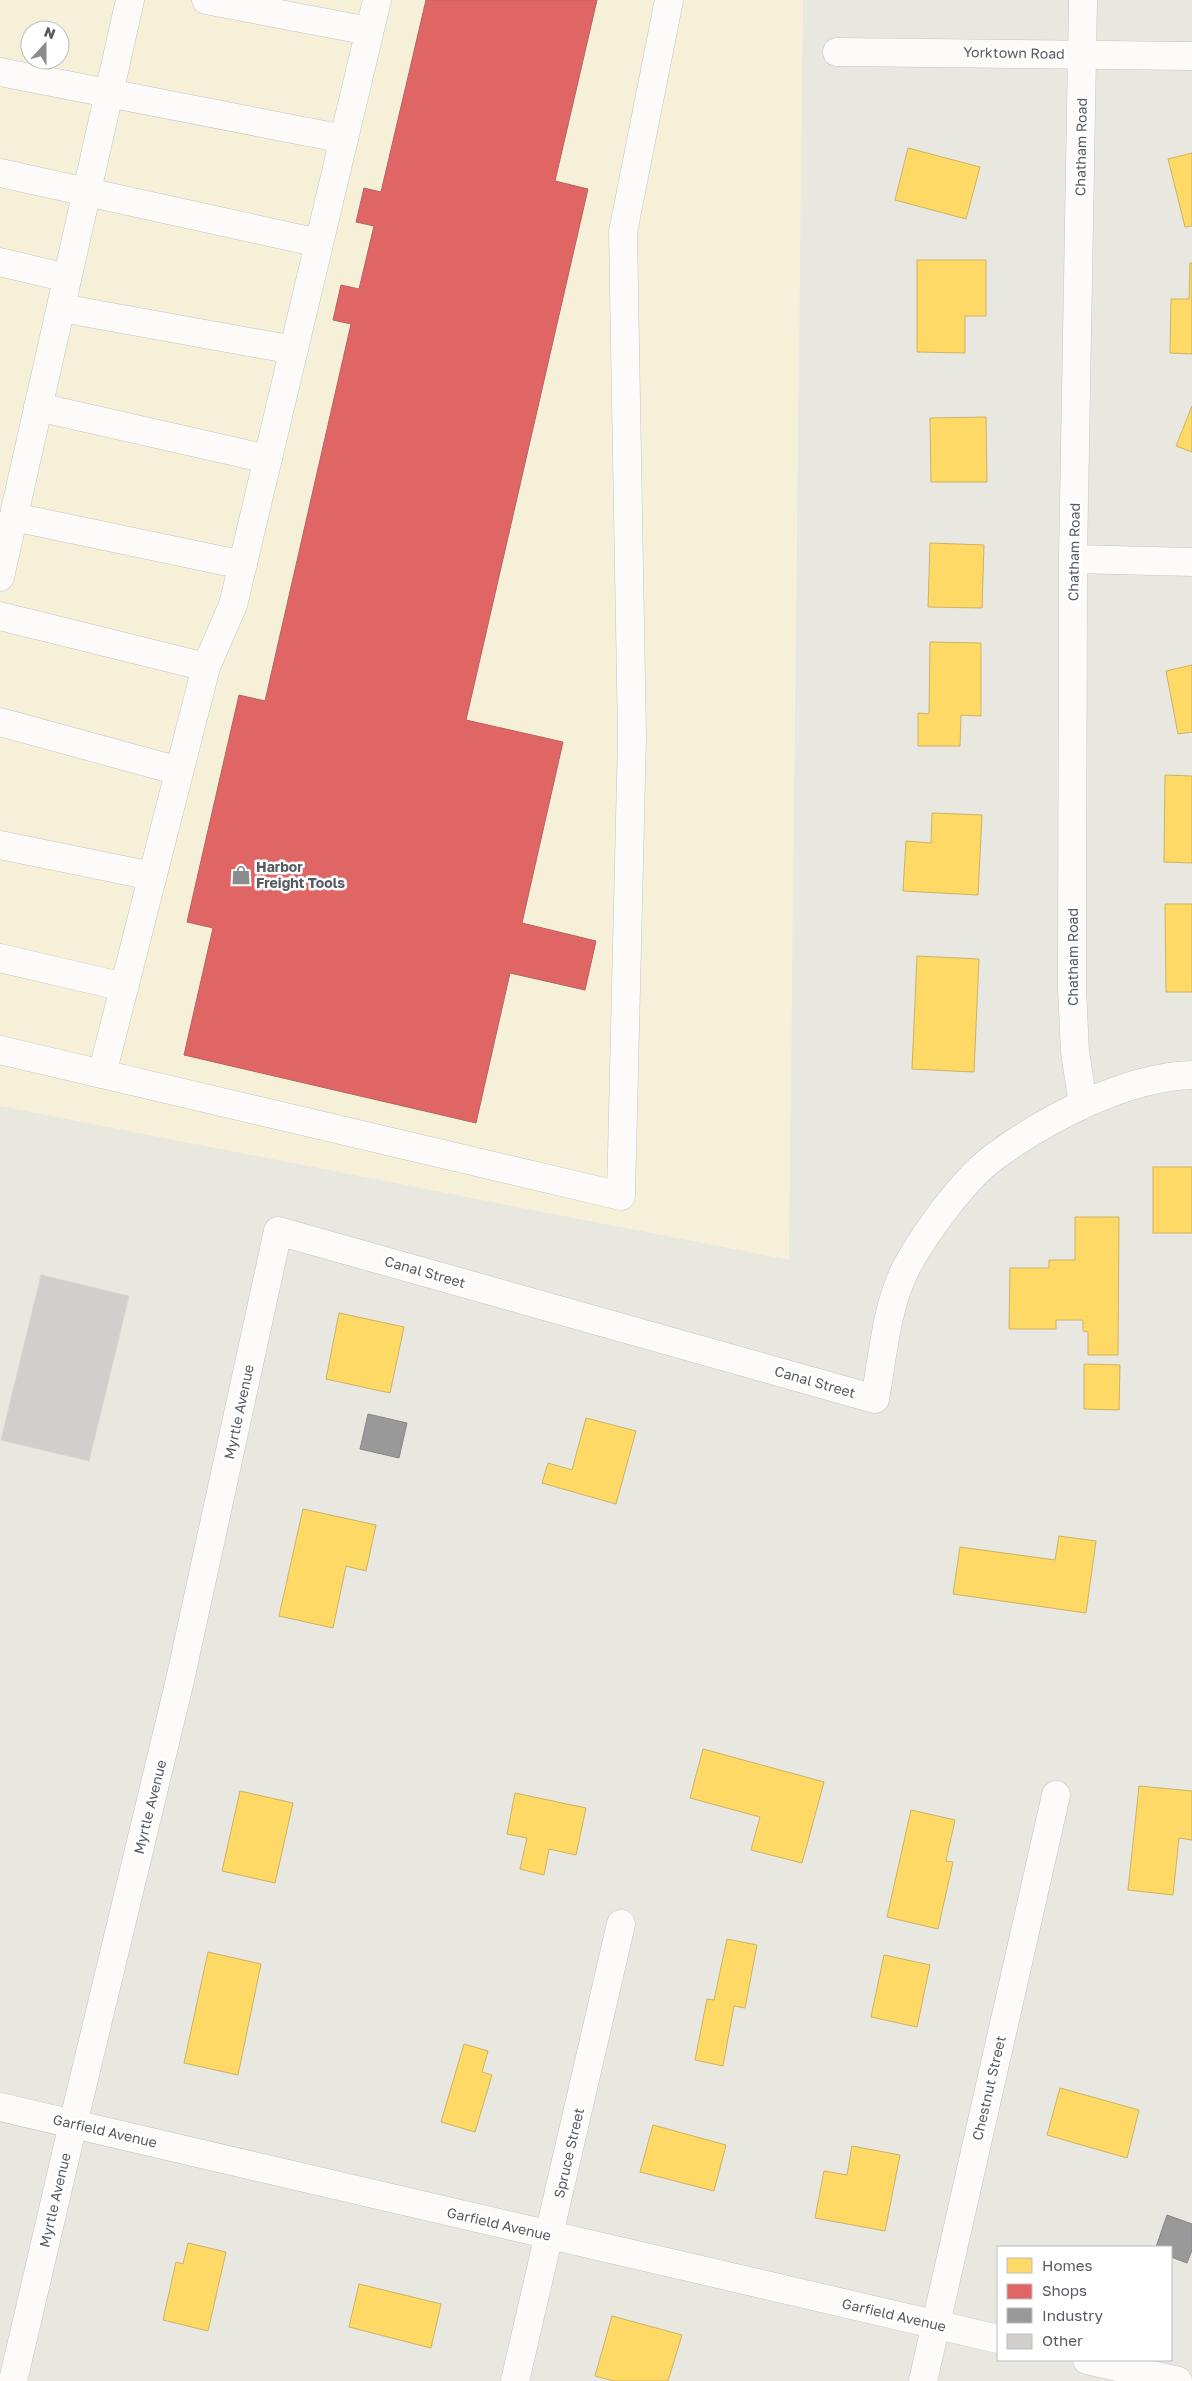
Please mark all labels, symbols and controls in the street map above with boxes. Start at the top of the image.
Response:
north arrow [20,20,70,70]
text: N [42,23,58,42]
street label: Yorktown Road [963,43,1065,62]
street label: Chatham Road [1071,98,1090,196]
street label: Chatham Road [1064,503,1083,601]
place label: Harbor Freight Tools [256,858,345,891]
shop icon: Harbor Freight Tools [230,864,252,886]
street label: Chatham Road [1064,908,1081,1006]
street label: Canal Street [383,1252,468,1291]
street label: Canal Street [773,1362,858,1401]
street label: Myrtle Avenue [220,1363,257,1461]
street label: Myrtle Avenue [130,1758,169,1856]
street label: Chestnut Street [968,2034,1009,2142]
street label: Spruce Street [550,2106,587,2200]
street label: Garfield Avenue [51,2110,159,2151]
street label: Myrtle Avenue [35,2151,74,2249]
street label: Garfield Avenue [445,2203,553,2244]
legend [997,2246,1172,2361]
text: Homes [1042,2256,1092,2274]
text: Shops [1042,2281,1087,2299]
street label: Garfield Avenue [840,2294,948,2335]
text: Industry [1042,2306,1103,2324]
text: Other [1042,2331,1083,2349]

